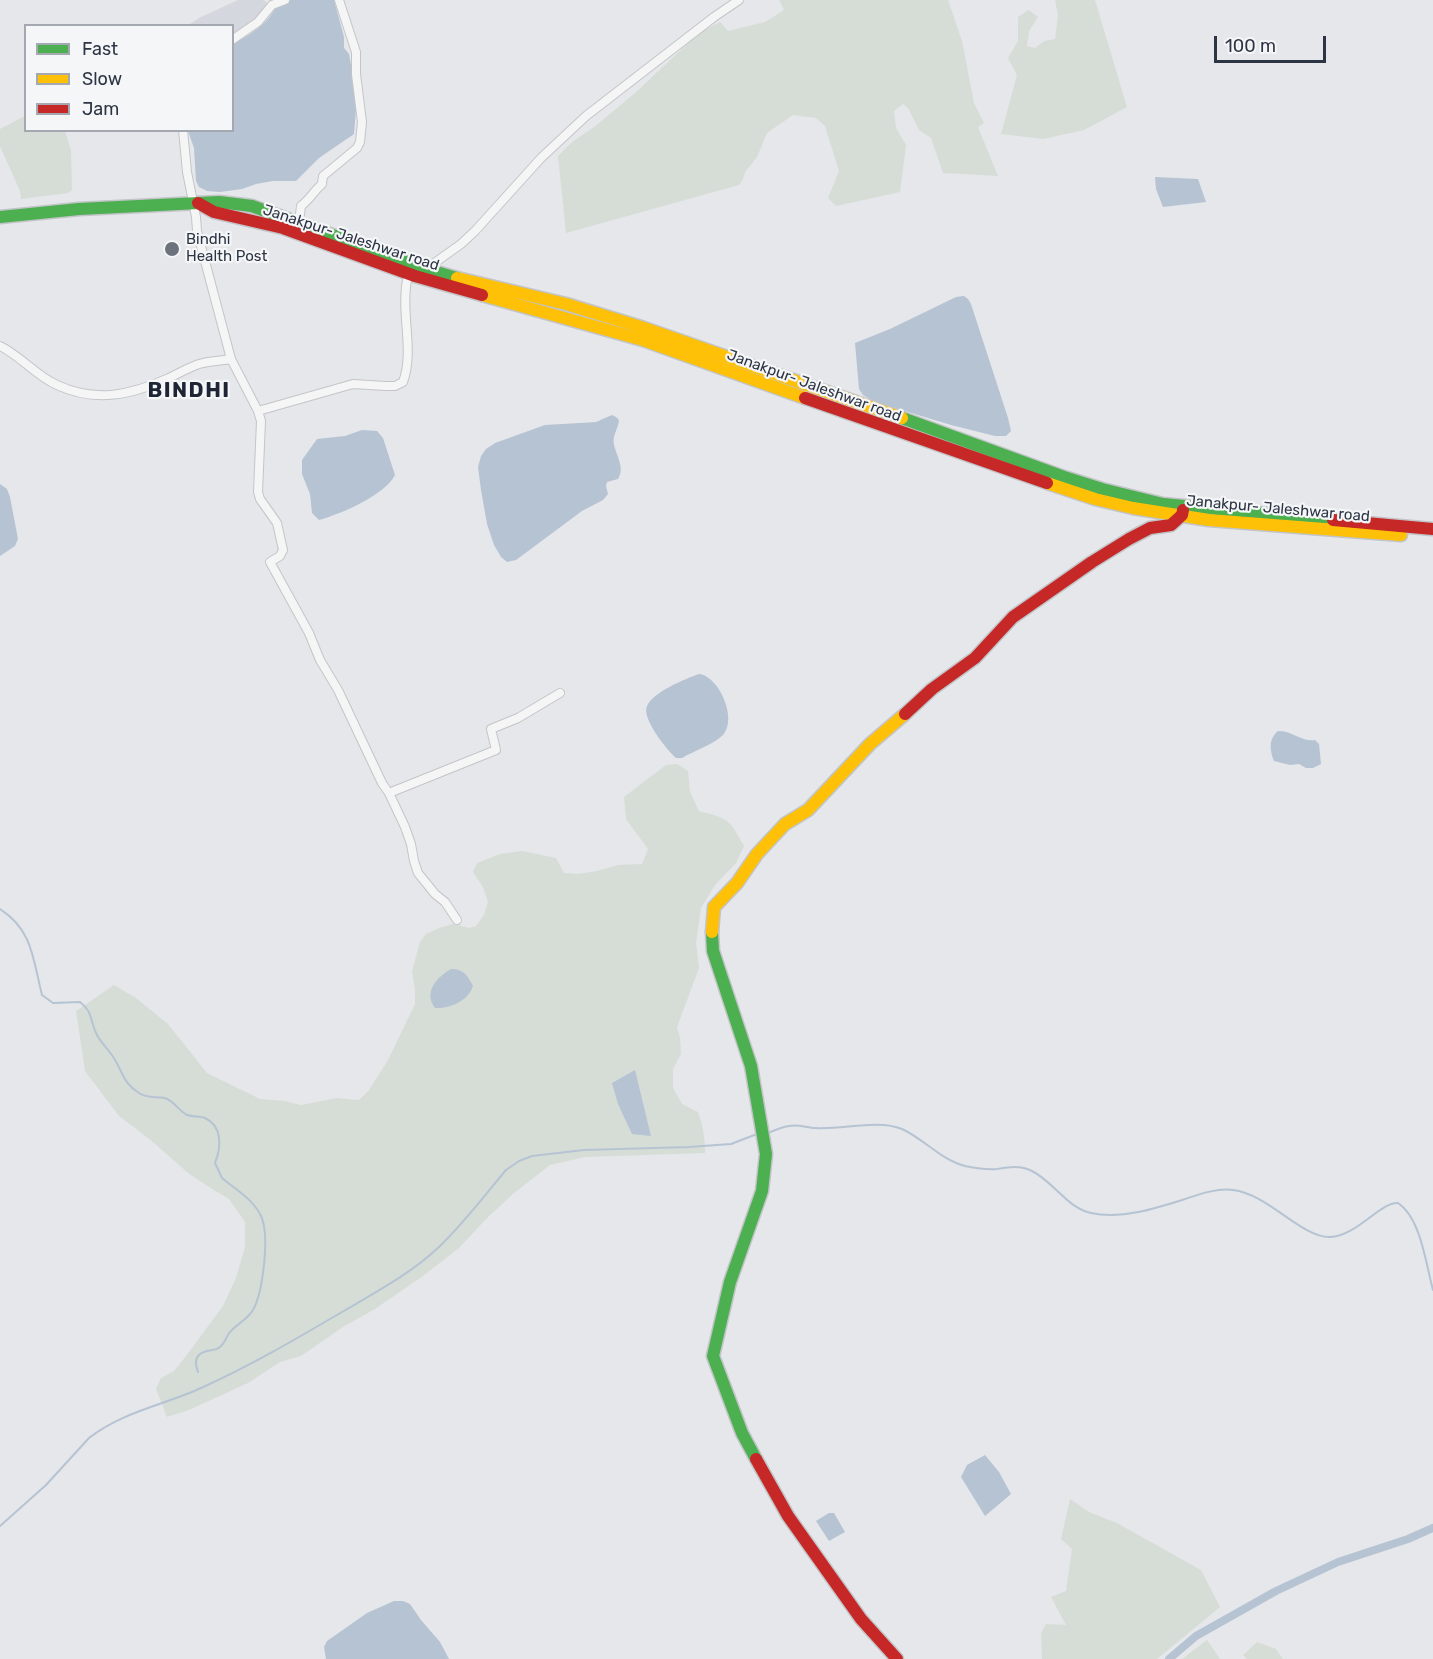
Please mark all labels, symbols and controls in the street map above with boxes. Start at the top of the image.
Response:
legend [24,24,234,132]
scale bar [1217,24,1330,62]
text: 100 m [1225,35,1276,57]
text: Fast [82,38,118,60]
text: Slow [82,68,122,90]
text: Jam [82,98,119,120]
street label: Janakpur- Jaleshwar road [261,201,441,275]
place label: Bindhi Health Post [186,231,267,266]
marker: Bindhi Health Post [163,240,181,258]
street label: Janakpur- Jaleshwar road [724,346,904,426]
district label: BINDHI [147,378,231,404]
street label: Janakpur- Jaleshwar road [1186,492,1370,526]

